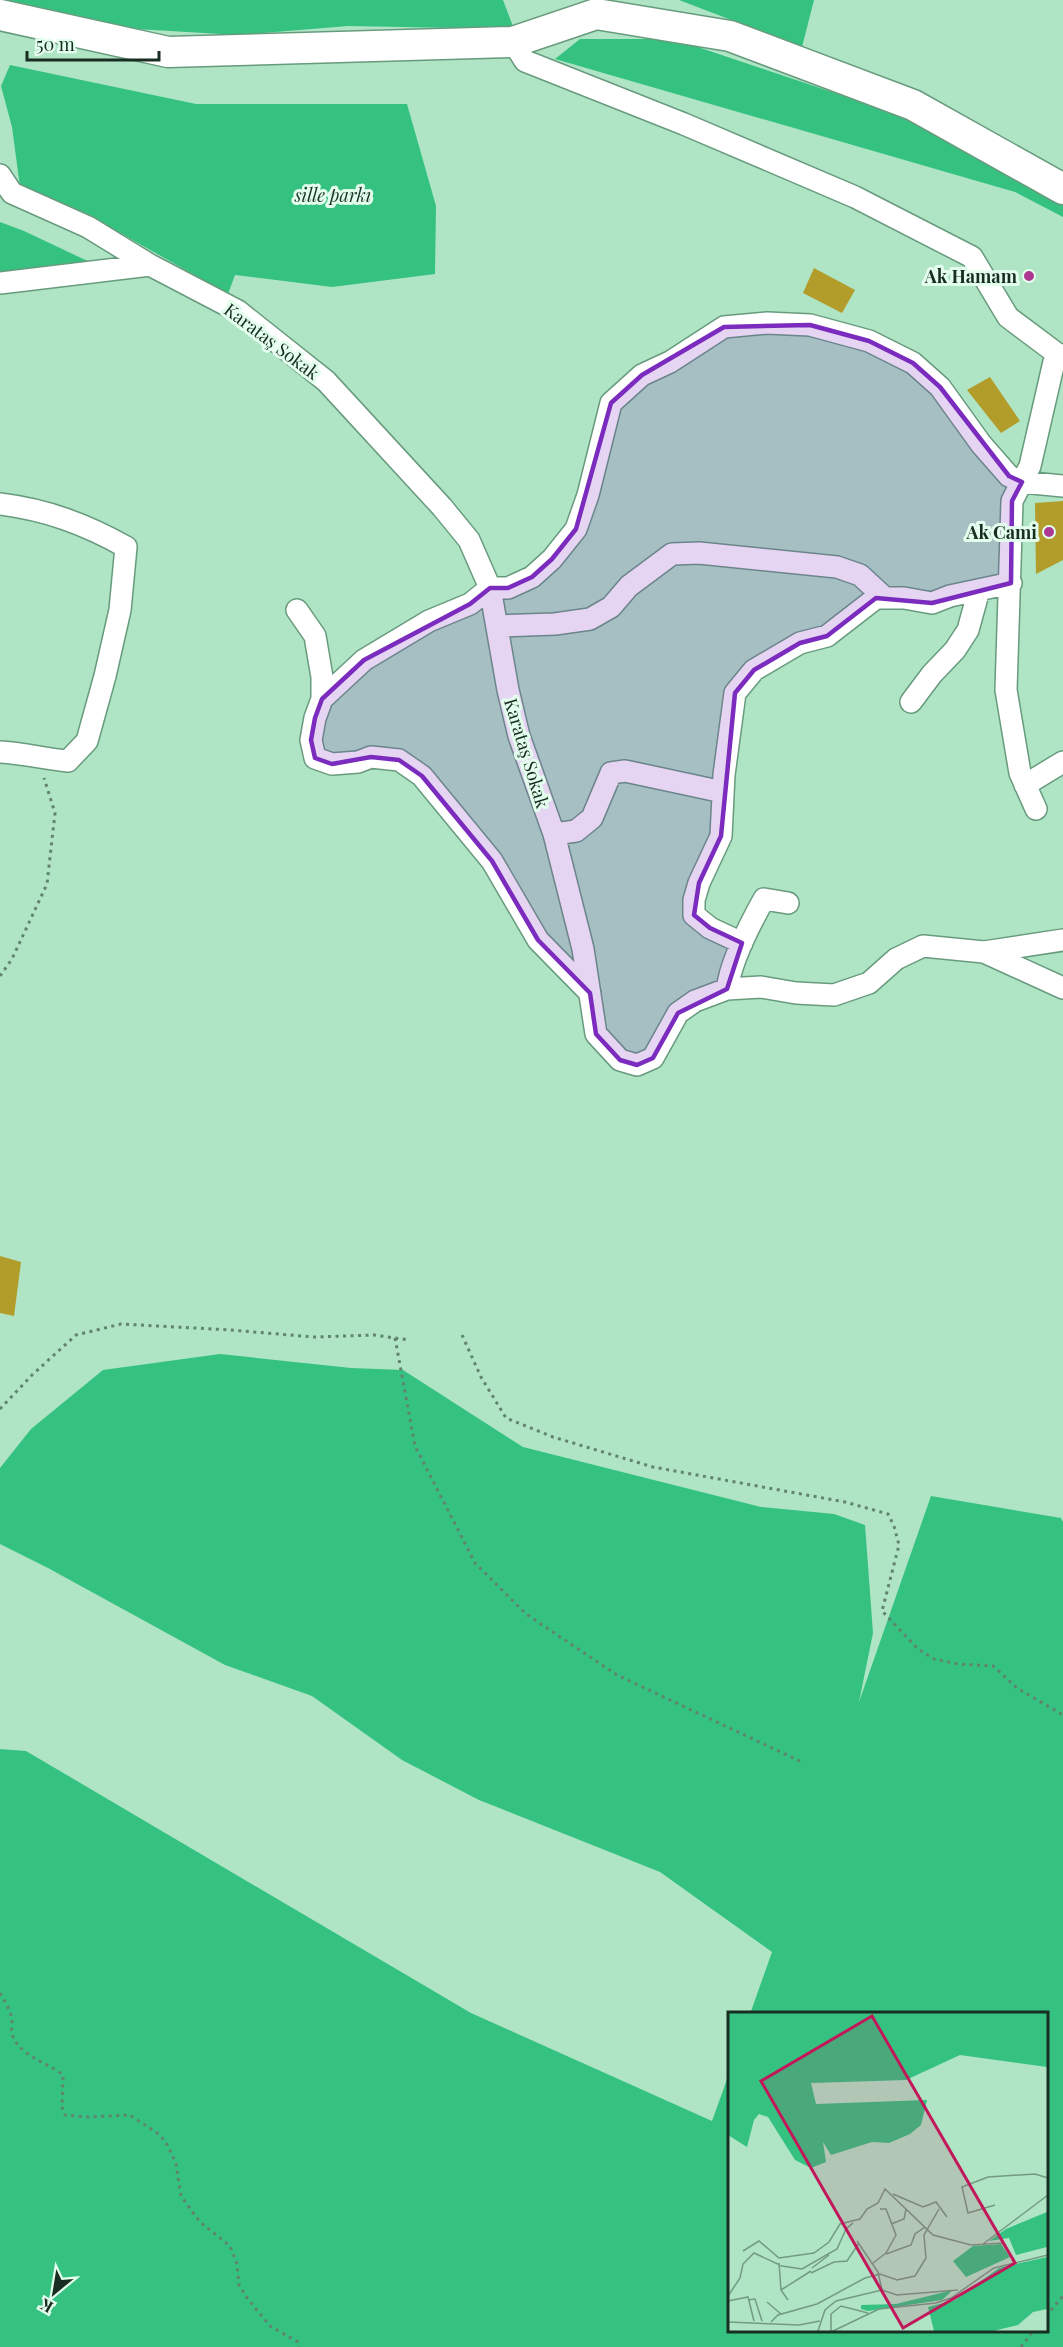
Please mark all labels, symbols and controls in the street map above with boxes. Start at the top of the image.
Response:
scale bar [27,24,159,62]
text: 50 m [36,32,75,56]
park label: sille parkı [294,183,371,207]
place label: Ak Hamam [924,264,1018,288]
marker: Ak Hamam [1022,269,1036,283]
street label: Karataş Sokak [219,297,325,385]
place label: Ak Cami [965,520,1037,544]
marker: Ak Cami [1042,525,1056,539]
street label: Karataş Sokak [499,695,555,811]
inset map [728,2012,1048,2332]
north arrow [24,2263,84,2323]
text: K [36,2294,56,2318]

